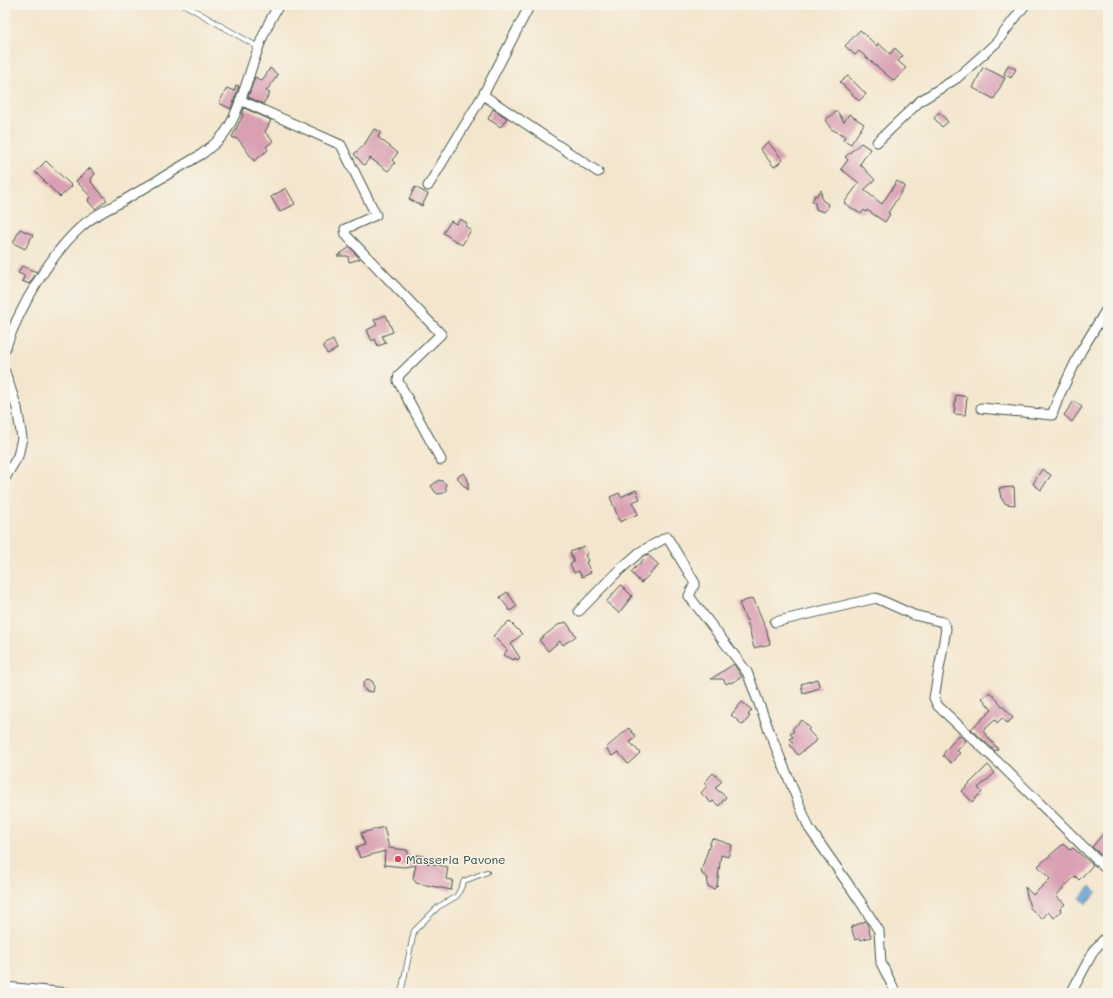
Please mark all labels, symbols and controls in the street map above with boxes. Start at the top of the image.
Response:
place label: Masseria Pavone [406,851,506,867]
marker: Masseria Pavone [393,854,403,864]

